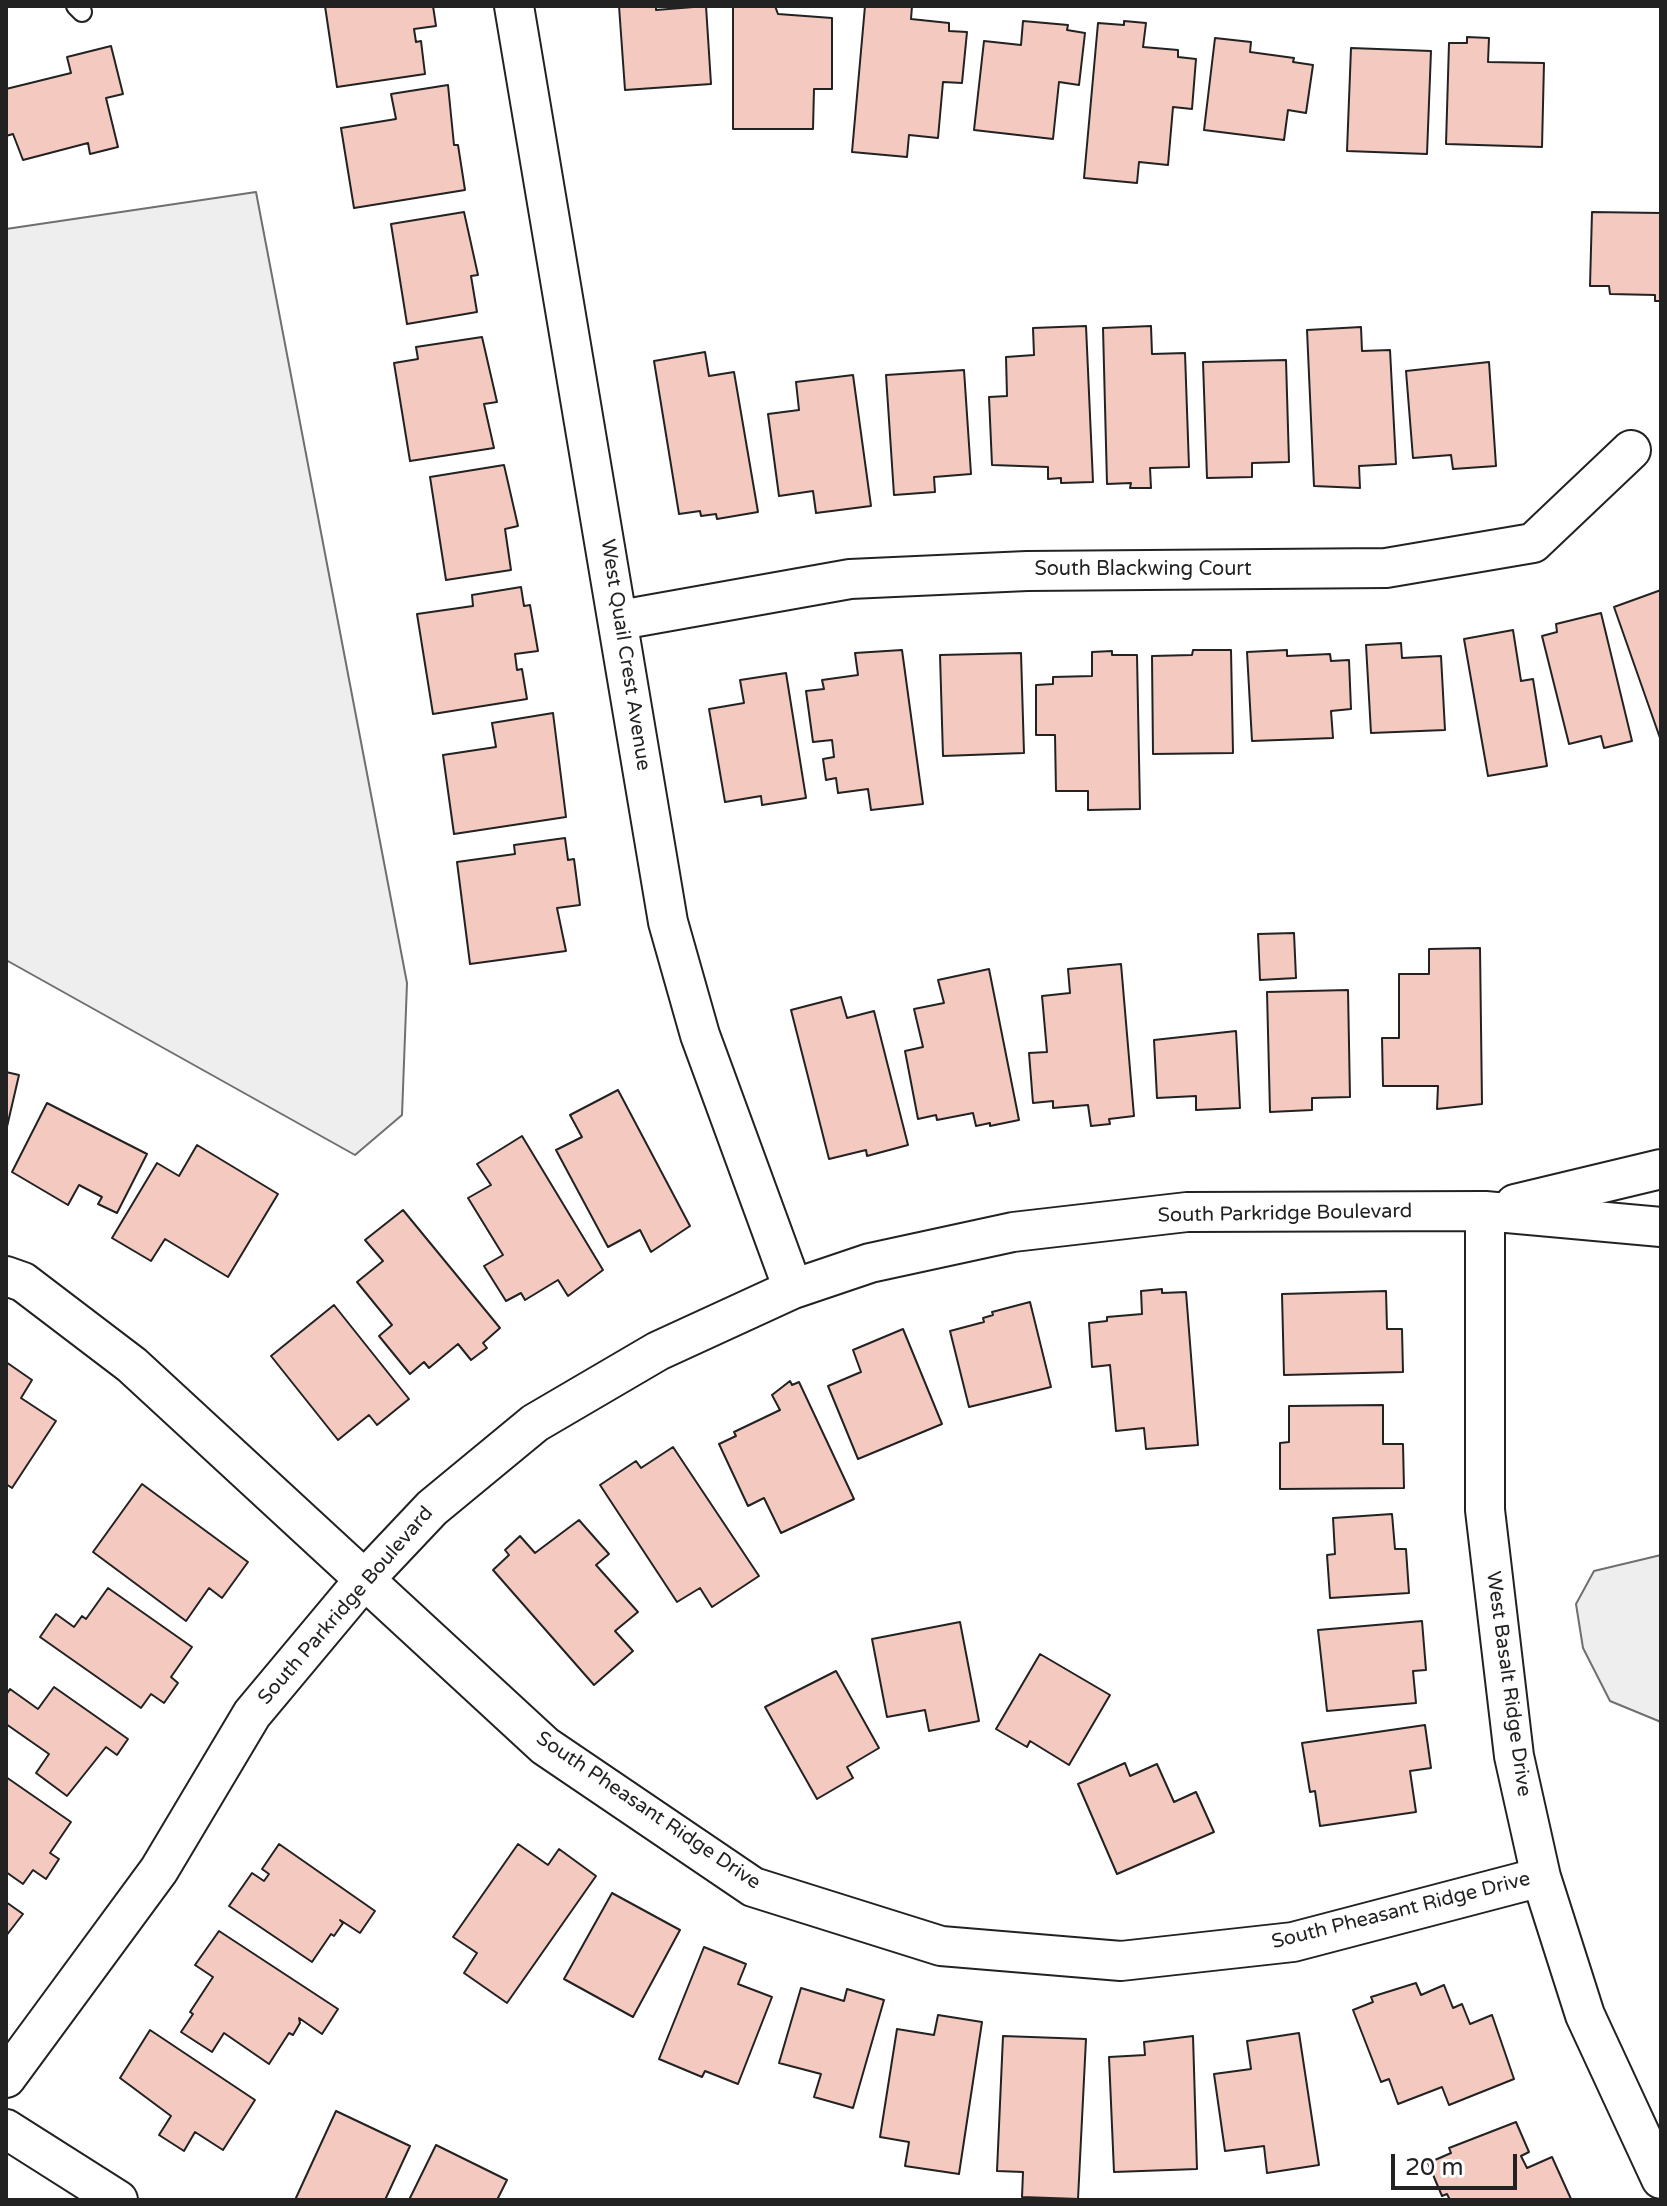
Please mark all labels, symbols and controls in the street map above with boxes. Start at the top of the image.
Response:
street label: West Quail Crest Avenue [595,538,655,772]
street label: South Blackwing Court [1034,558,1252,582]
street label: South Parkridge Boulevard [1157,1200,1413,1228]
street label: South Parkridge Boulevard [253,1502,439,1710]
street label: West Basalt Ridge Drive [1480,1570,1536,1798]
street label: South Pheasant Ridge Drive [531,1727,765,1895]
street label: South Pheasant Ridge Drive [1269,1867,1533,1955]
scale bar [1395,2138,1521,2188]
text: 20 m [1405,2153,1463,2182]

